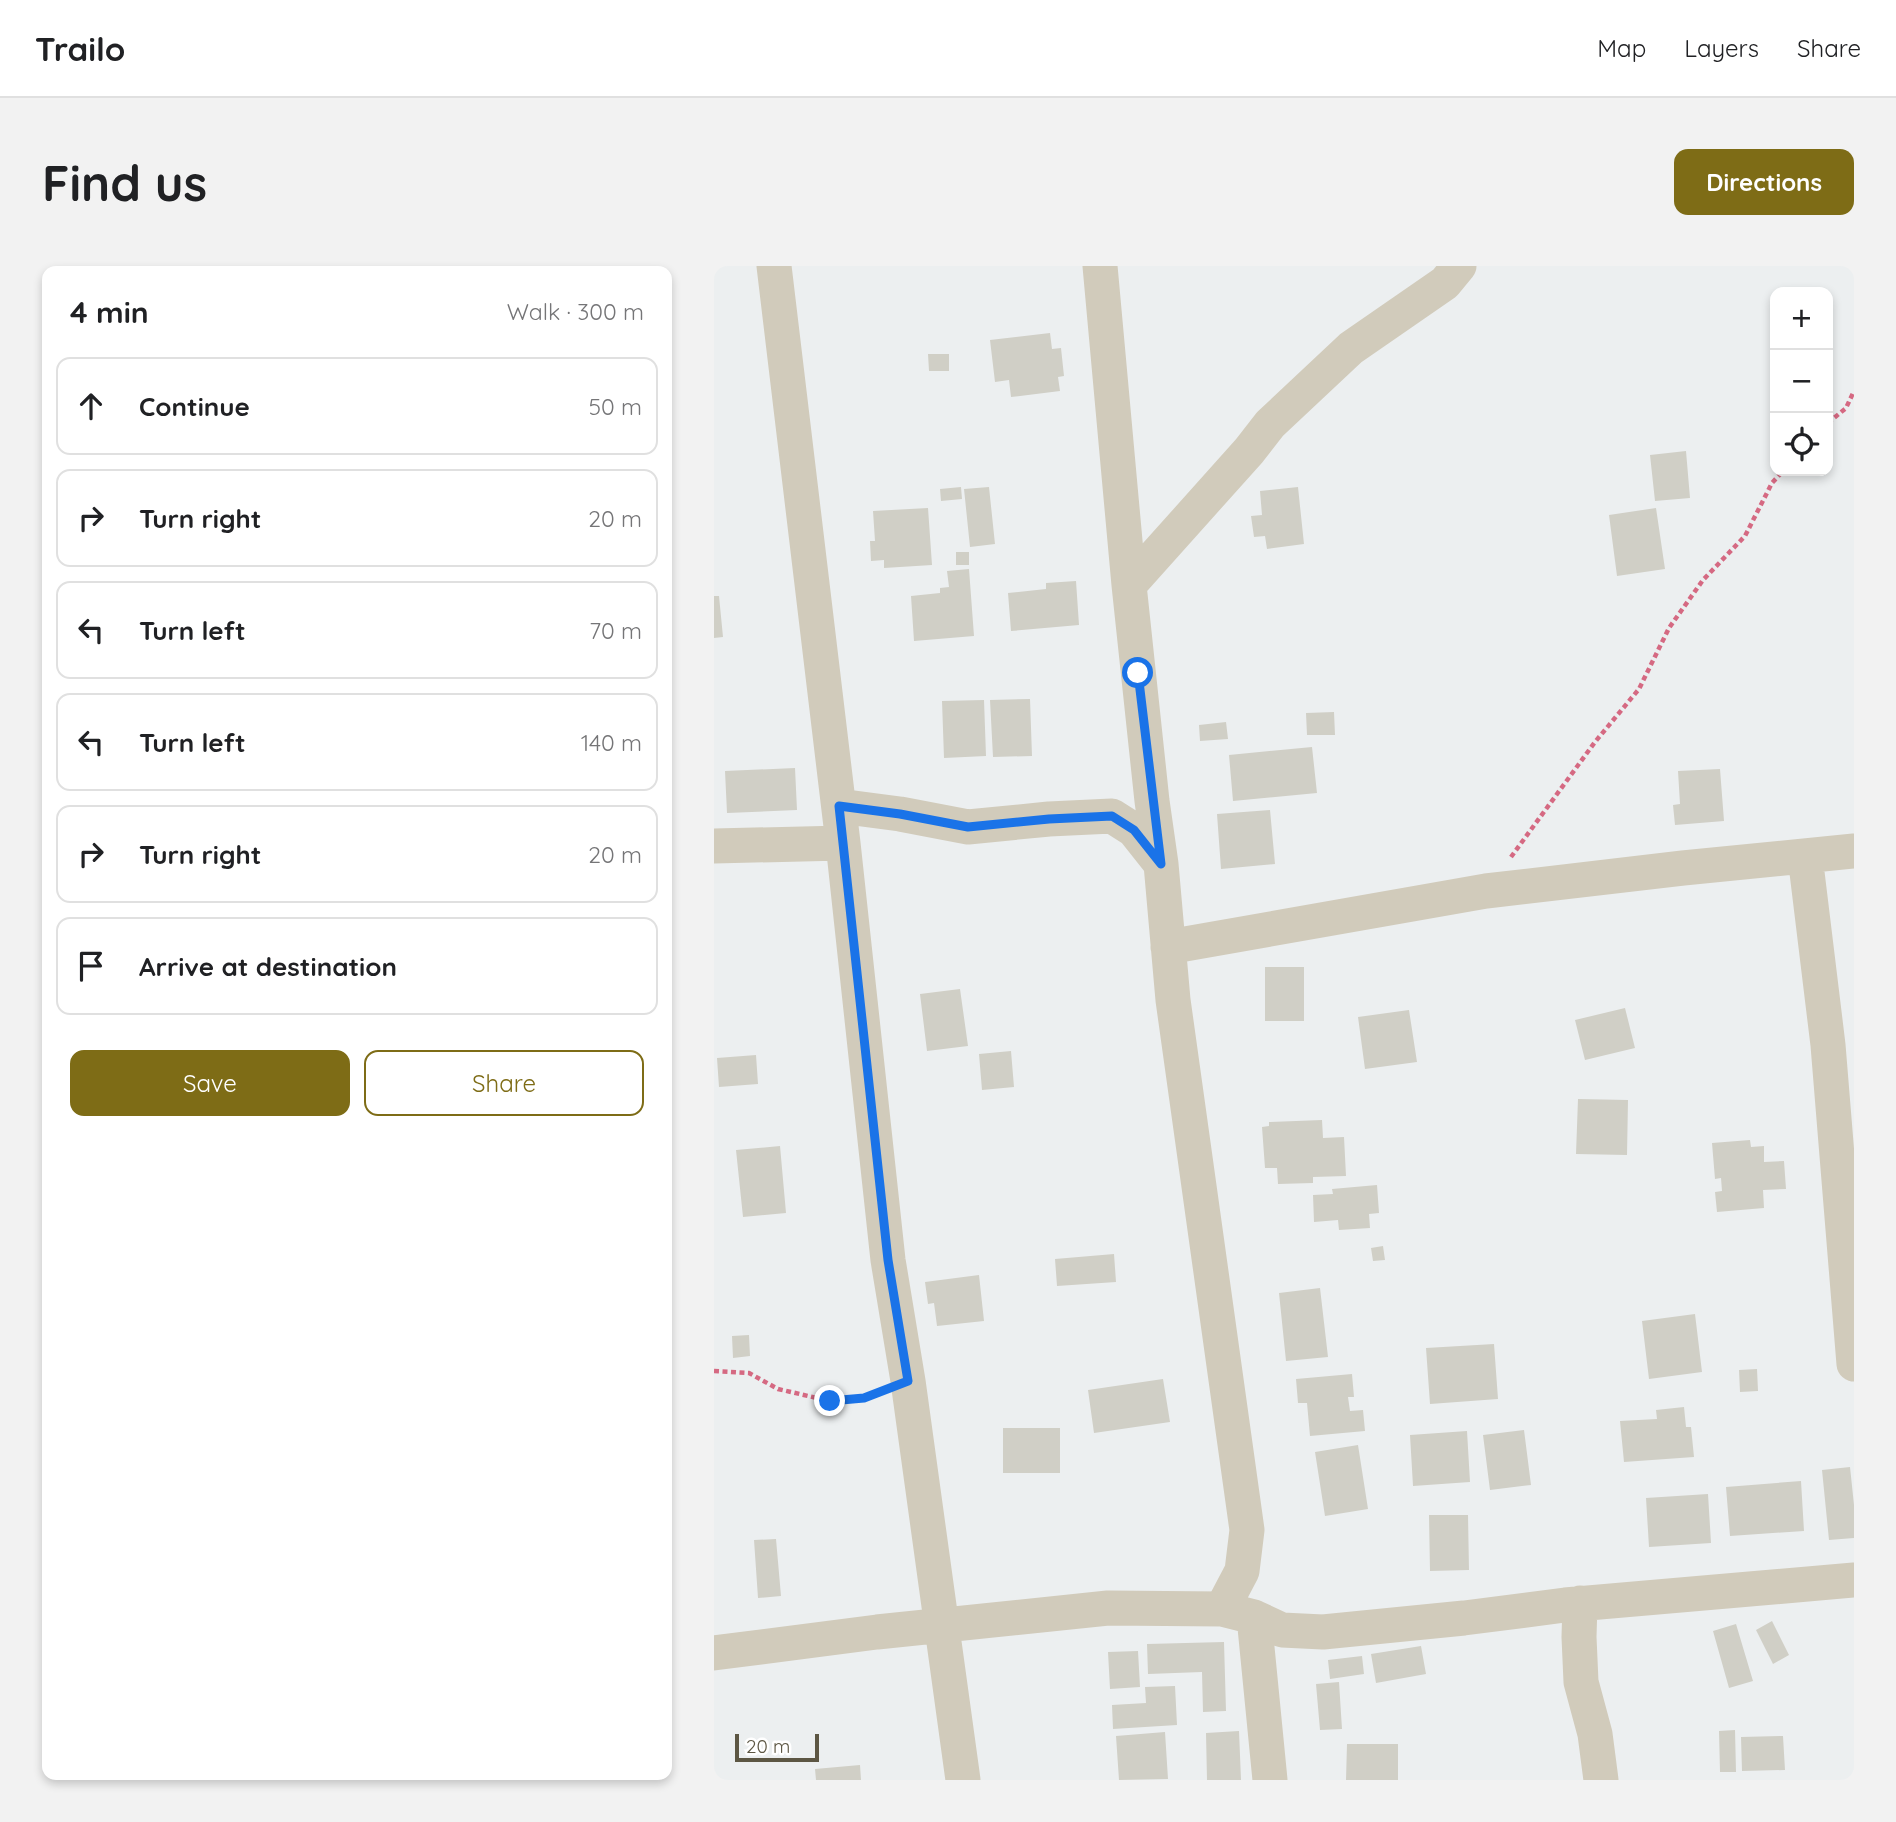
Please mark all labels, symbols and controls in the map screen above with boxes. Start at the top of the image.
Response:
text: Trailo [35,28,125,69]
text: Map [1597,33,1646,63]
text: Layers [1684,33,1759,63]
text: Share [1797,33,1861,63]
button: Directions [1674,149,1854,215]
text: Find us [42,152,207,213]
map controls [1770,287,1833,476]
button: + [1770,287,1833,350]
text: 4 min [70,293,149,331]
text: Walk · 300 m [507,297,644,326]
button: − [1770,350,1833,413]
icon: ahead [72,387,110,425]
text: Continue [139,390,250,423]
text: 50 m [589,392,642,421]
button: locate [1770,413,1833,476]
icon: right [72,499,110,537]
text: Turn right [139,502,261,535]
text: 20 m [588,504,642,533]
icon: left [72,611,110,649]
text: Turn left [139,614,246,647]
text: 70 m [589,616,642,645]
route start [1122,657,1153,688]
icon: left [72,723,110,761]
text: Turn left [139,726,246,759]
text: 140 m [581,728,642,757]
icon: right [72,835,110,873]
text: Turn right [139,838,261,871]
text: 20 m [588,840,642,869]
icon: arrive [72,947,110,985]
text: Arrive at destination [139,950,397,983]
button: Save [70,1050,350,1116]
button: Share [364,1050,644,1116]
route end [814,1385,845,1416]
scale bar [735,1731,819,1763]
text: 20 m [746,1734,790,1758]

